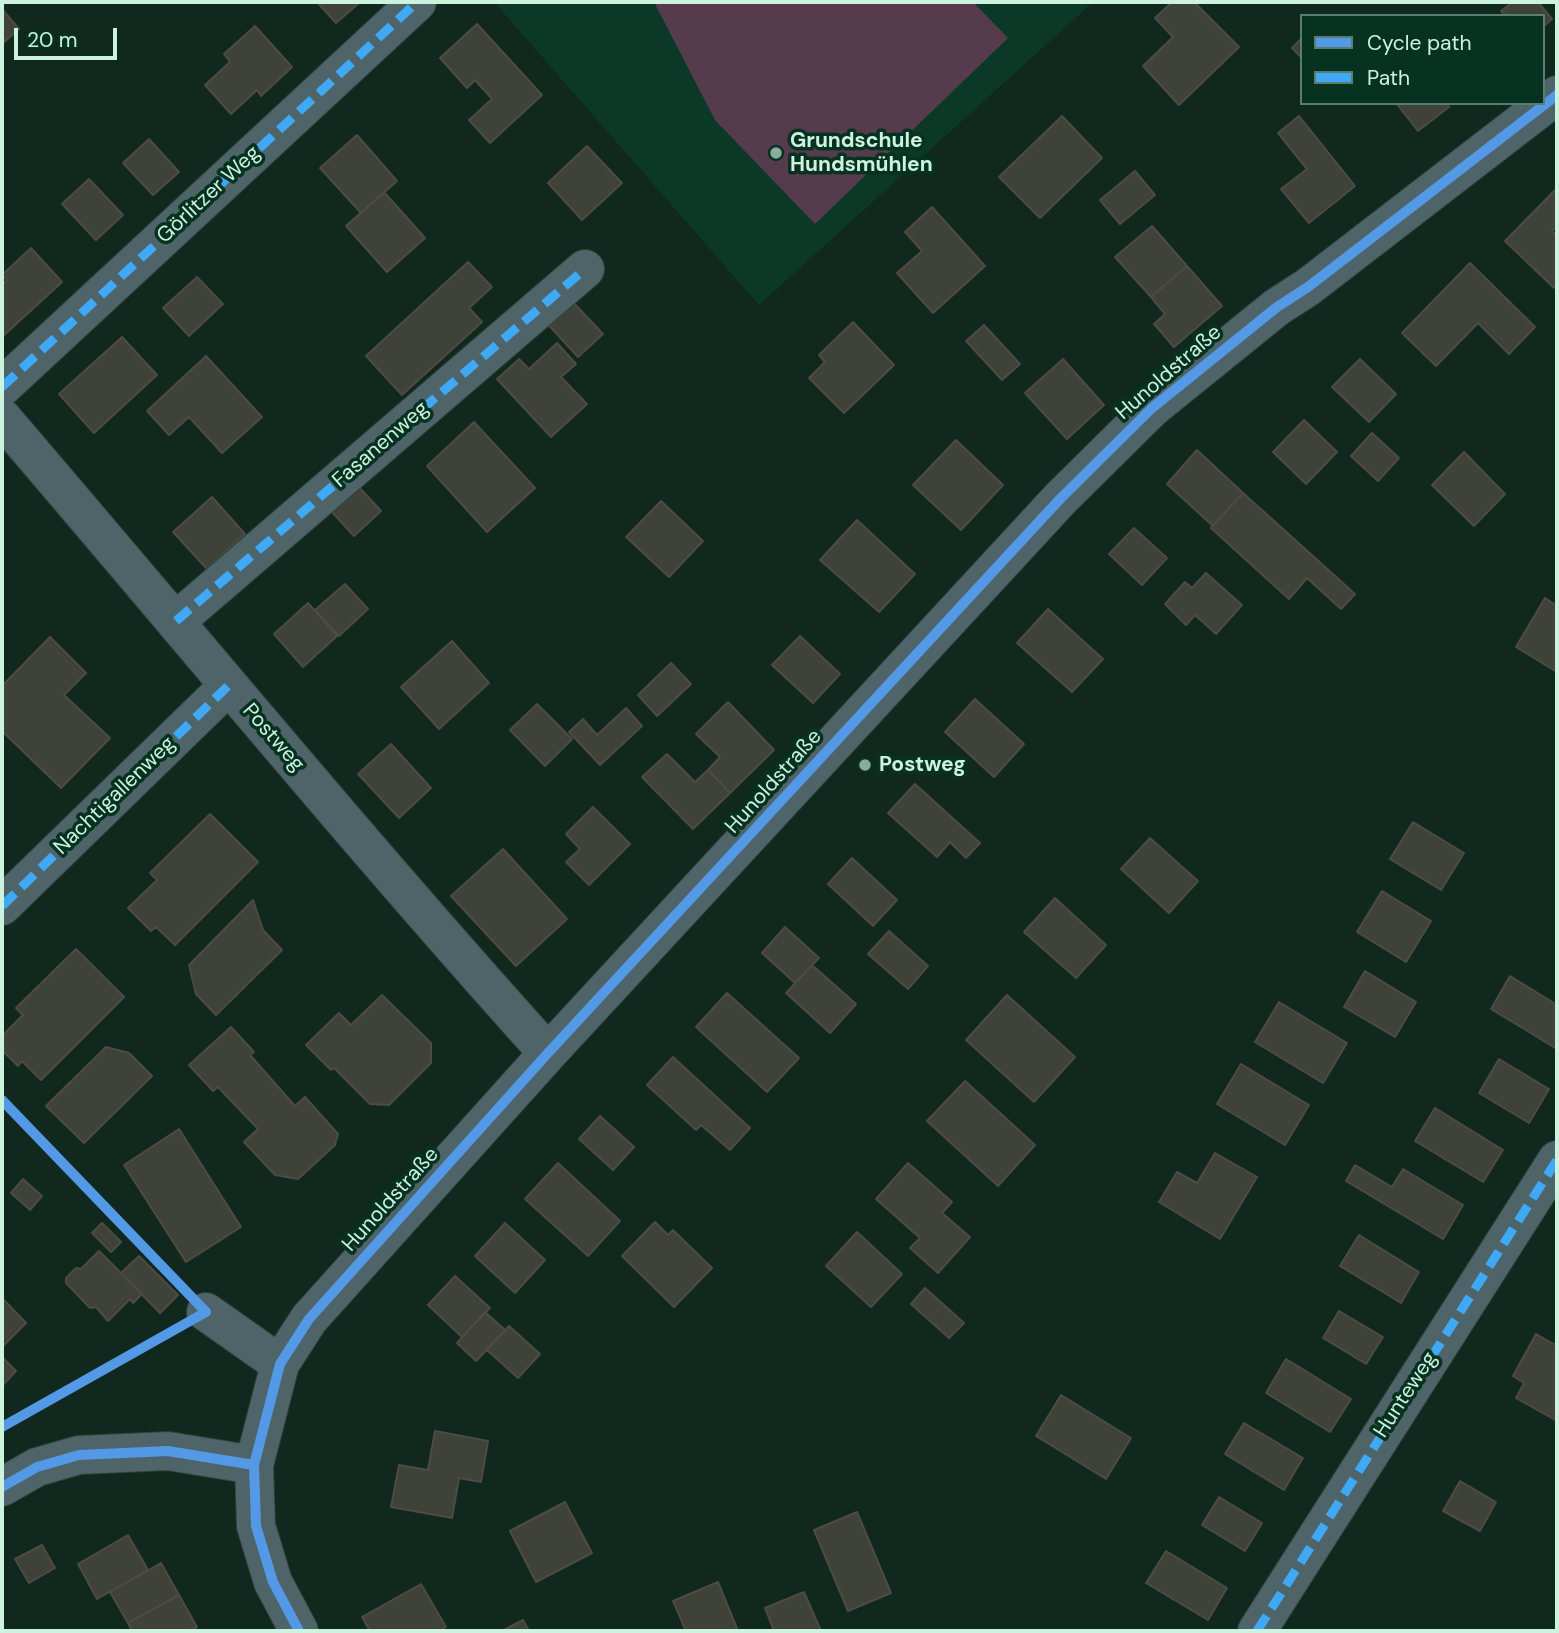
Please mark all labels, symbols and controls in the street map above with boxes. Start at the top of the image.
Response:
scale bar [18,14,121,58]
legend [1300,14,1545,105]
text: 20 m [27,26,78,54]
text: Cycle path [1367,29,1472,57]
text: Path [1367,64,1410,92]
place label: Grundschule Hundsmühlen [790,128,933,178]
street label: Görlitzer Weg [152,141,266,249]
marker: Grundschule Hundsmühlen [768,145,784,161]
street label: Hunoldstraße [1111,320,1227,426]
street label: Fasanenweg [328,396,434,494]
street label: Postweg [237,699,309,777]
street label: Hunoldstraße [721,725,827,839]
street label: Nachtigallenweg [49,732,181,860]
place label: Postweg [879,752,966,778]
marker: Postweg [857,757,873,773]
street label: Hunoldstraße [338,1143,444,1257]
street label: Hunteweg [1369,1347,1443,1443]

